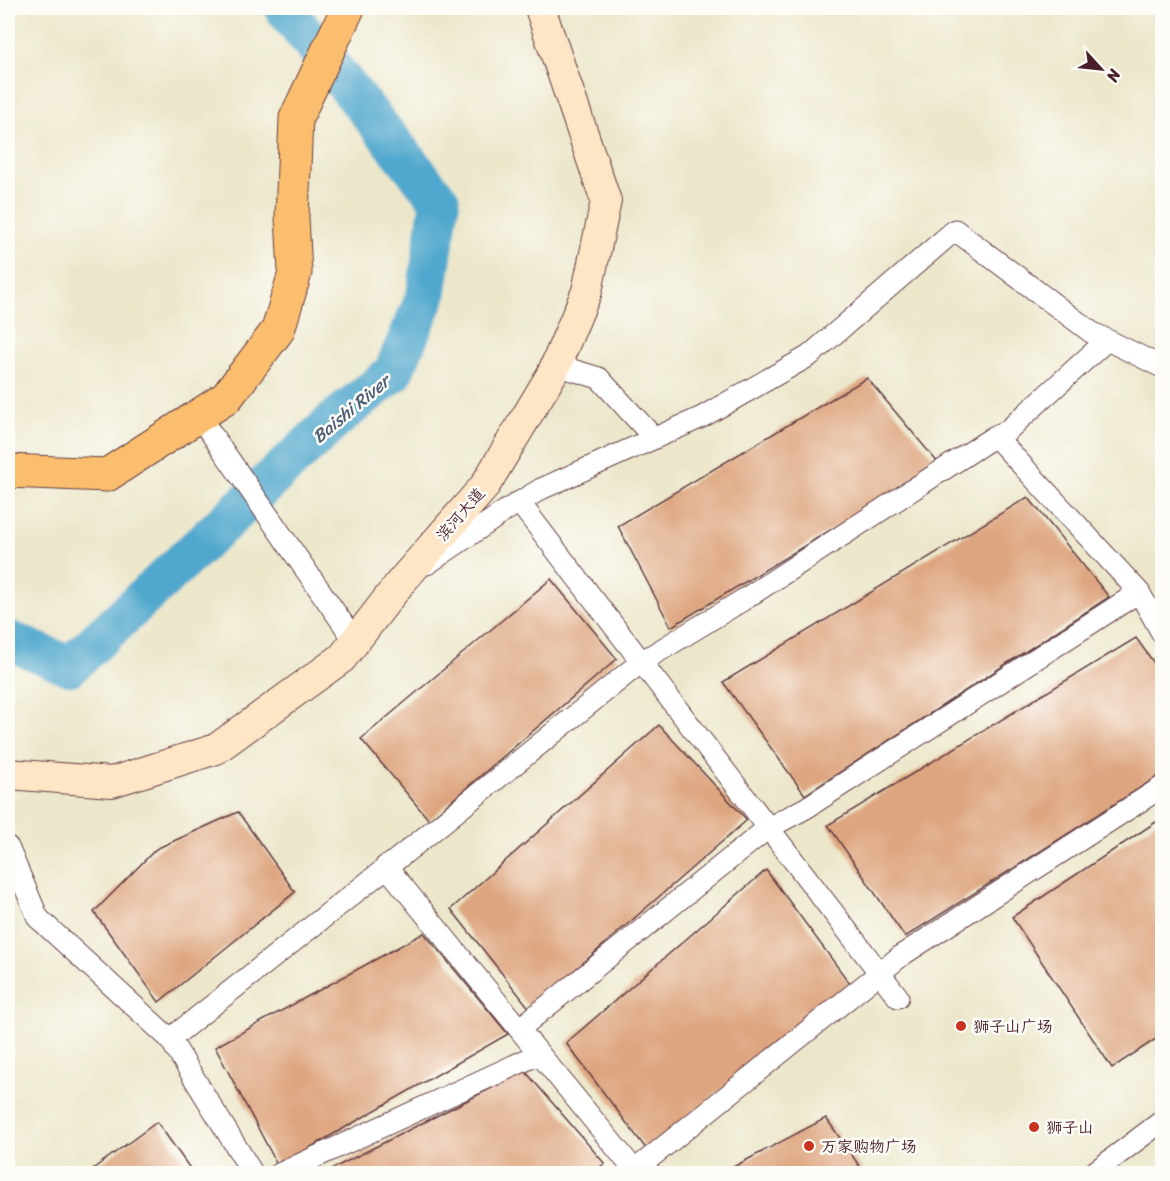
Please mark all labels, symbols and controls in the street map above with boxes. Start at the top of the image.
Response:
north arrow [1071,39,1131,99]
text: N [1098,63,1130,88]
water label: Baishi River [305,364,400,451]
street label: 滨河大道 [428,481,492,548]
place label: 狮子山广场 [973,1012,1053,1041]
marker: 狮子山广场 [954,1019,968,1033]
place label: 狮子山 [1046,1113,1094,1142]
marker: 狮子山 [1027,1120,1041,1134]
place label: 万家购物广场 [821,1132,917,1161]
marker: 万家购物广场 [802,1139,816,1153]

